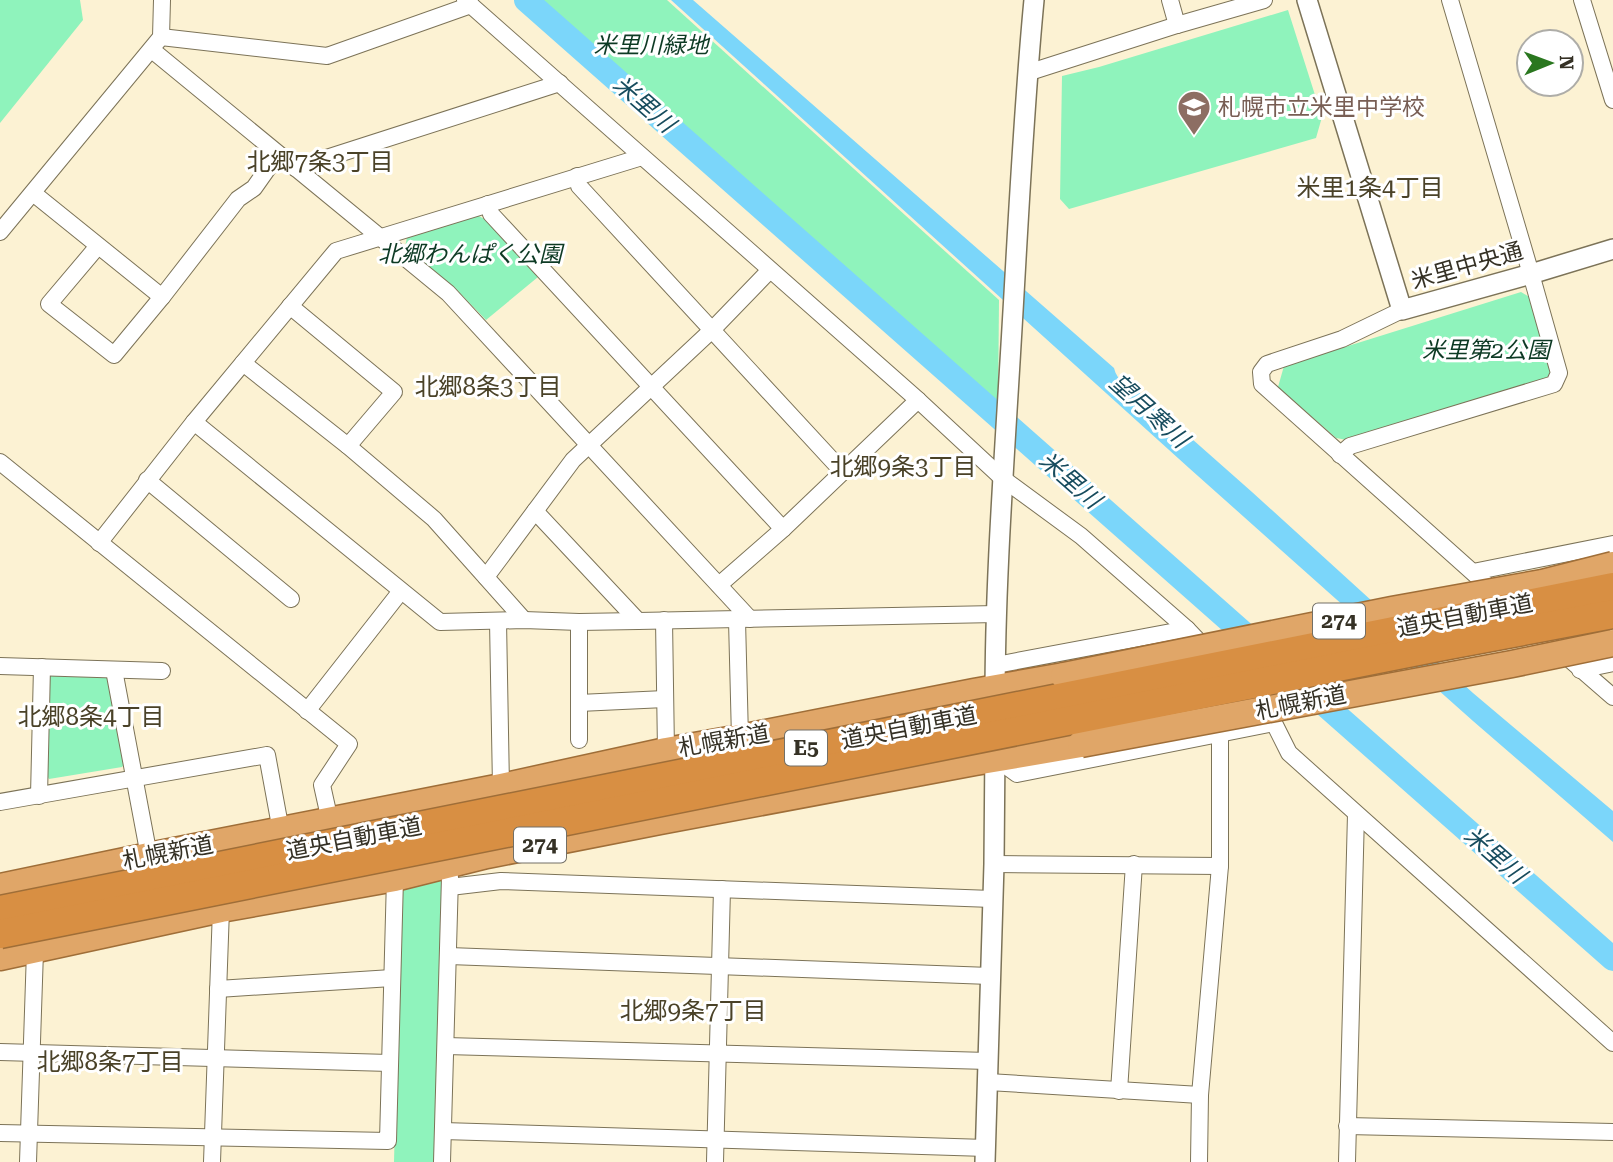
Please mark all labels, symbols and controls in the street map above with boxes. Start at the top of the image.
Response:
north arrow [1515,28,1585,98]
park label: 米里川緑地 [594,32,711,59]
text: N [1555,55,1578,71]
water label: 米里川 [608,70,683,140]
school or university icon: 札幌市立米里中学校 [1175,88,1213,137]
place label: 札幌市立米里中学校 [1218,94,1425,121]
district label: 北郷7条3丁目 [247,148,393,176]
district label: 米里1条4丁目 [1297,174,1443,202]
street label: 米里中央通 [1408,237,1526,295]
park label: 北郷わんぱく公園 [378,241,565,268]
park label: 米里第2公園 [1422,337,1553,364]
water label: 望月寒川 [1104,368,1196,456]
district label: 北郷8条3丁目 [415,373,561,401]
water label: 米里川 [1034,446,1109,516]
district label: 北郷9条3丁目 [830,453,976,481]
street label: 道央自動車道 [1395,590,1535,642]
road number: 274 [1313,604,1365,638]
street label: 札幌新道 [1253,681,1349,725]
street label: 道央自動車道 [839,702,979,754]
district label: 北郷8条4丁目 [18,703,164,731]
street label: 札幌新道 [676,720,772,762]
road number: E5 [785,730,827,766]
street label: 道央自動車道 [284,813,424,865]
water label: 米里川 [1459,821,1534,891]
road number: 274 [514,828,566,862]
street label: 札幌新道 [120,831,216,875]
district label: 北郷9条7丁目 [620,997,766,1025]
district label: 北郷8条7丁目 [37,1048,183,1076]

